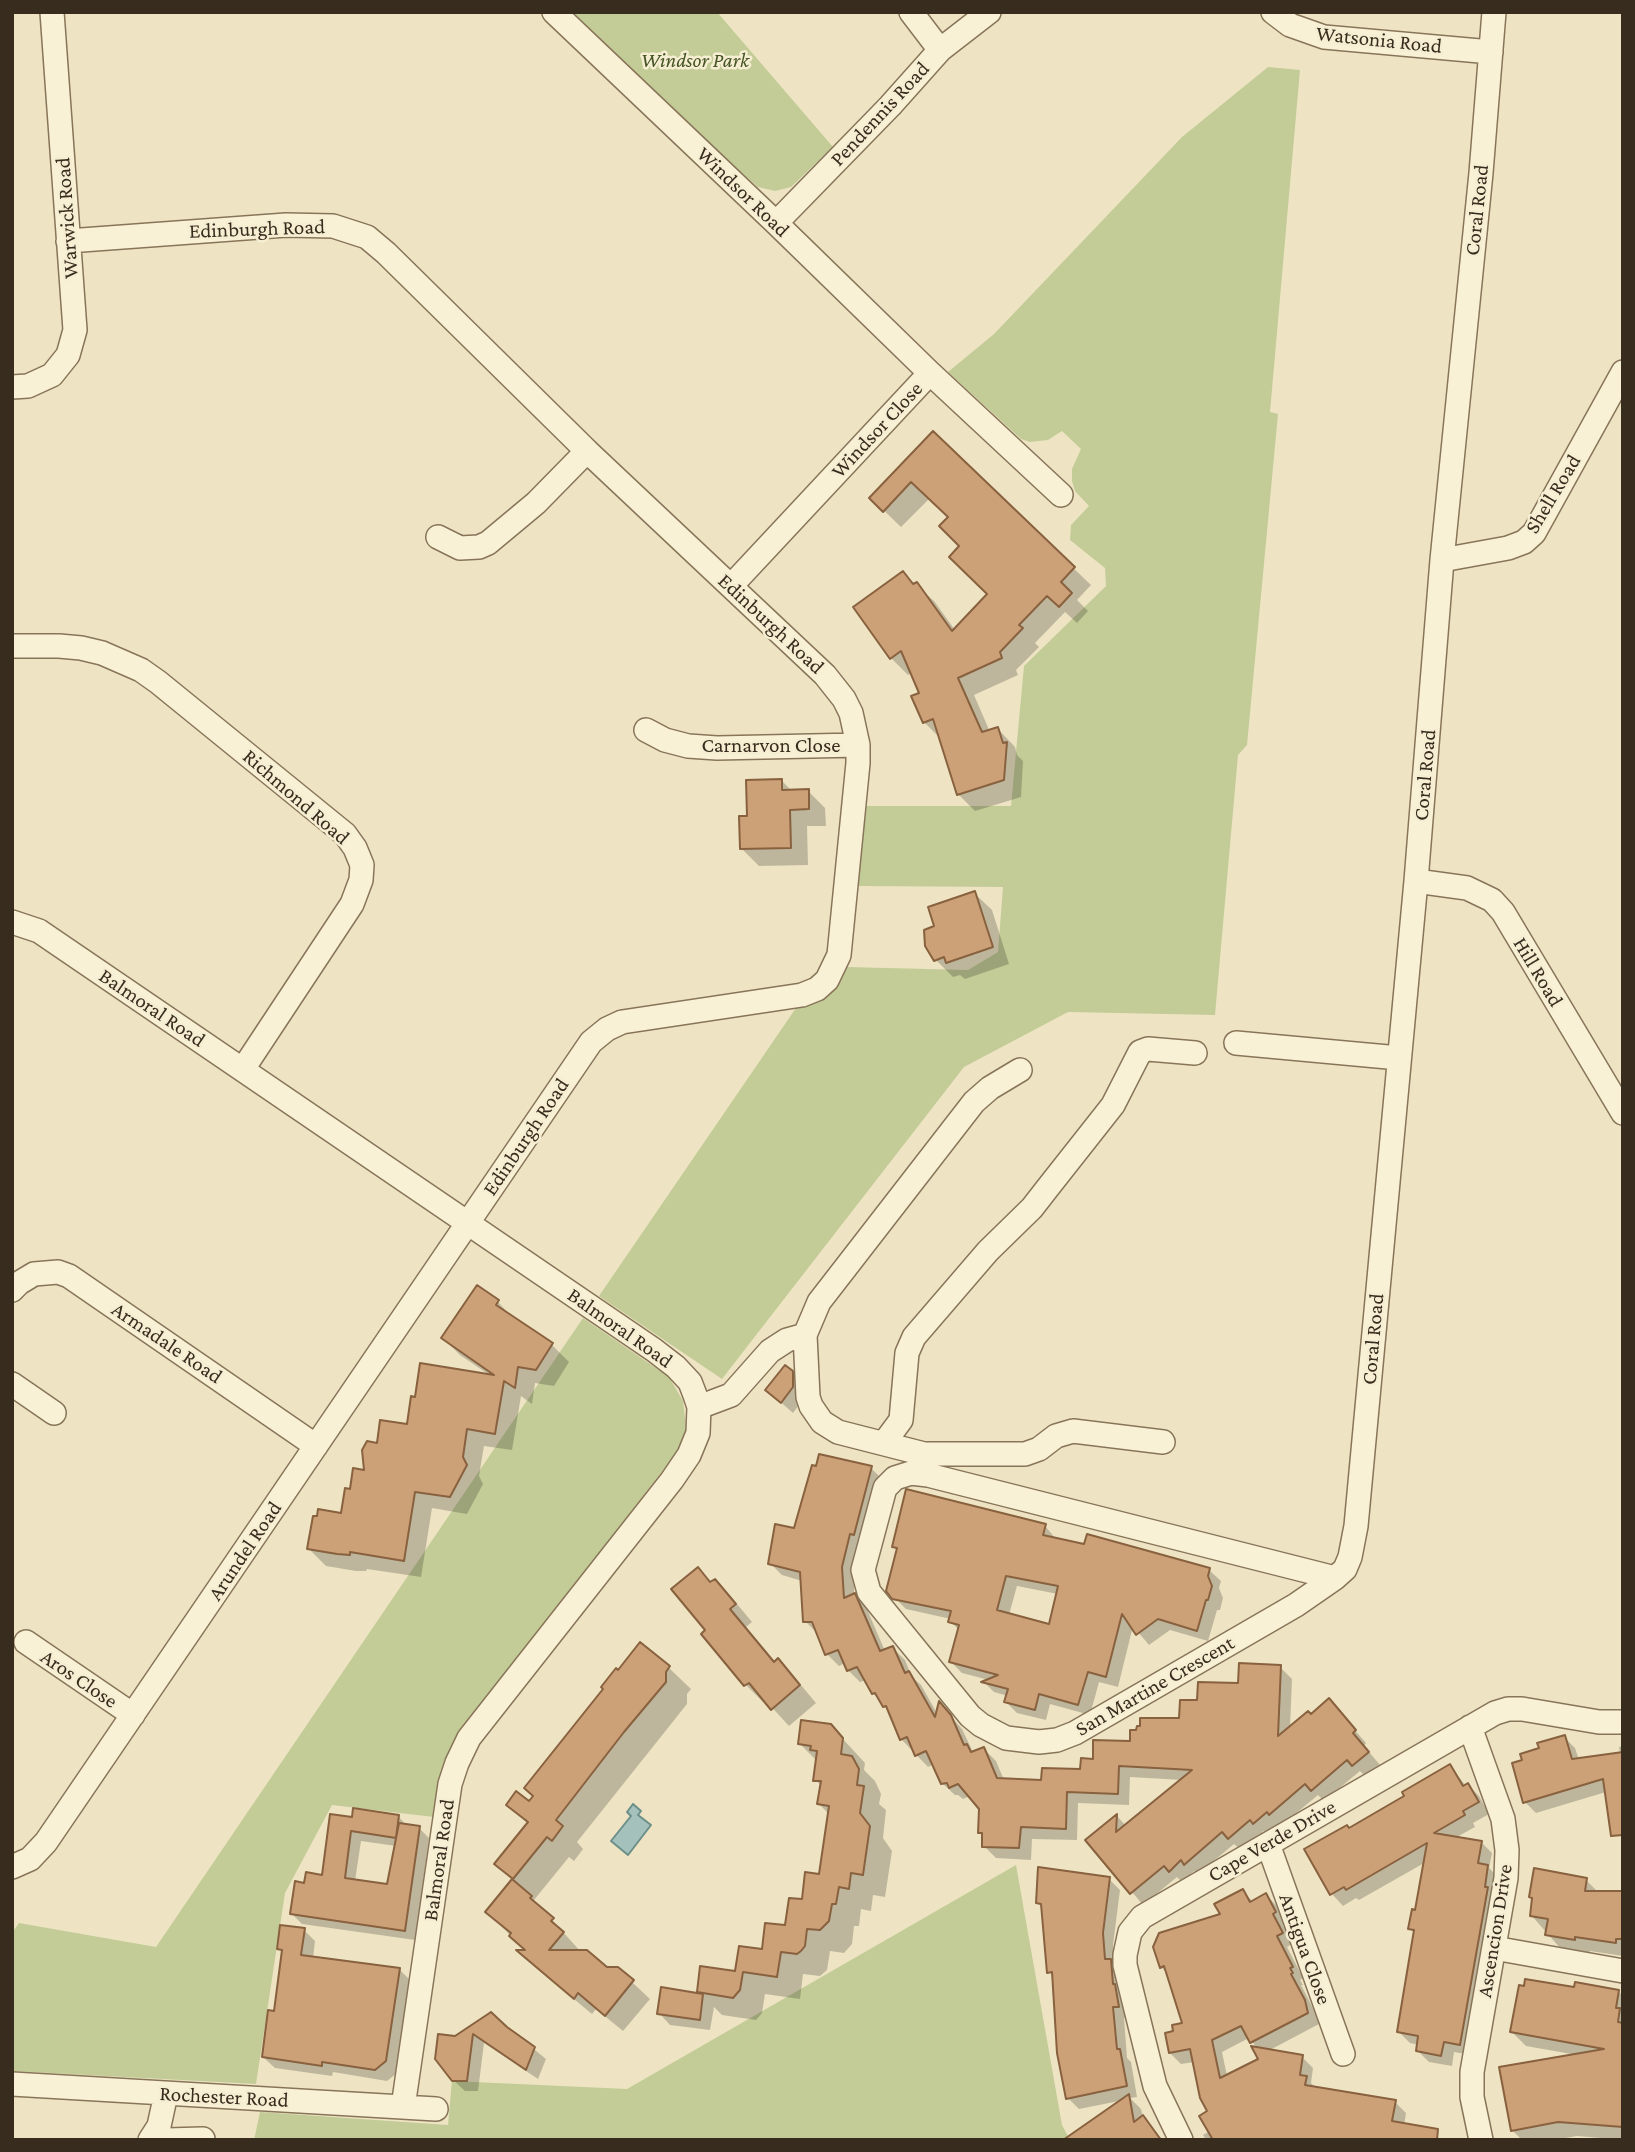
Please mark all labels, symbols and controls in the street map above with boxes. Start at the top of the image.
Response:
street label: Watsonia Road [1315,21,1443,59]
park label: Windsor Park [641,48,749,74]
street label: Pendennis Road [825,57,935,171]
street label: Windsor Road [691,141,795,243]
street label: Warwick Road [50,156,84,280]
street label: Coral Road [1460,163,1494,257]
street label: Edinburgh Road [189,214,325,244]
street label: Windsor Close [826,377,928,483]
street label: Shell Road [1520,450,1586,538]
street label: Edinburgh Road [713,568,829,680]
street label: Coral Road [1408,728,1442,822]
street label: Carnarvon Close [702,733,840,759]
street label: Richmond Road [237,744,355,850]
street label: Hill Road [1507,933,1569,1011]
street label: Balmoral Road [94,963,210,1053]
street label: Edinburgh Road [477,1073,575,1201]
street label: Balmoral Road [562,1282,678,1374]
street label: Coral Road [1356,1292,1390,1386]
street label: Armadale Road [107,1297,227,1389]
street label: Arundel Road [203,1497,287,1605]
street label: San Martine Crescent [1071,1630,1239,1742]
street label: Aros Close [36,1644,122,1714]
street label: Cape Verde Drive [1204,1794,1340,1888]
street label: Balmoral Road [418,1797,460,1923]
street label: Ascencion Drive [1472,1862,1518,2000]
street label: Antigua Close [1273,1890,1337,2008]
street label: Rochester Road [159,2081,289,2113]

